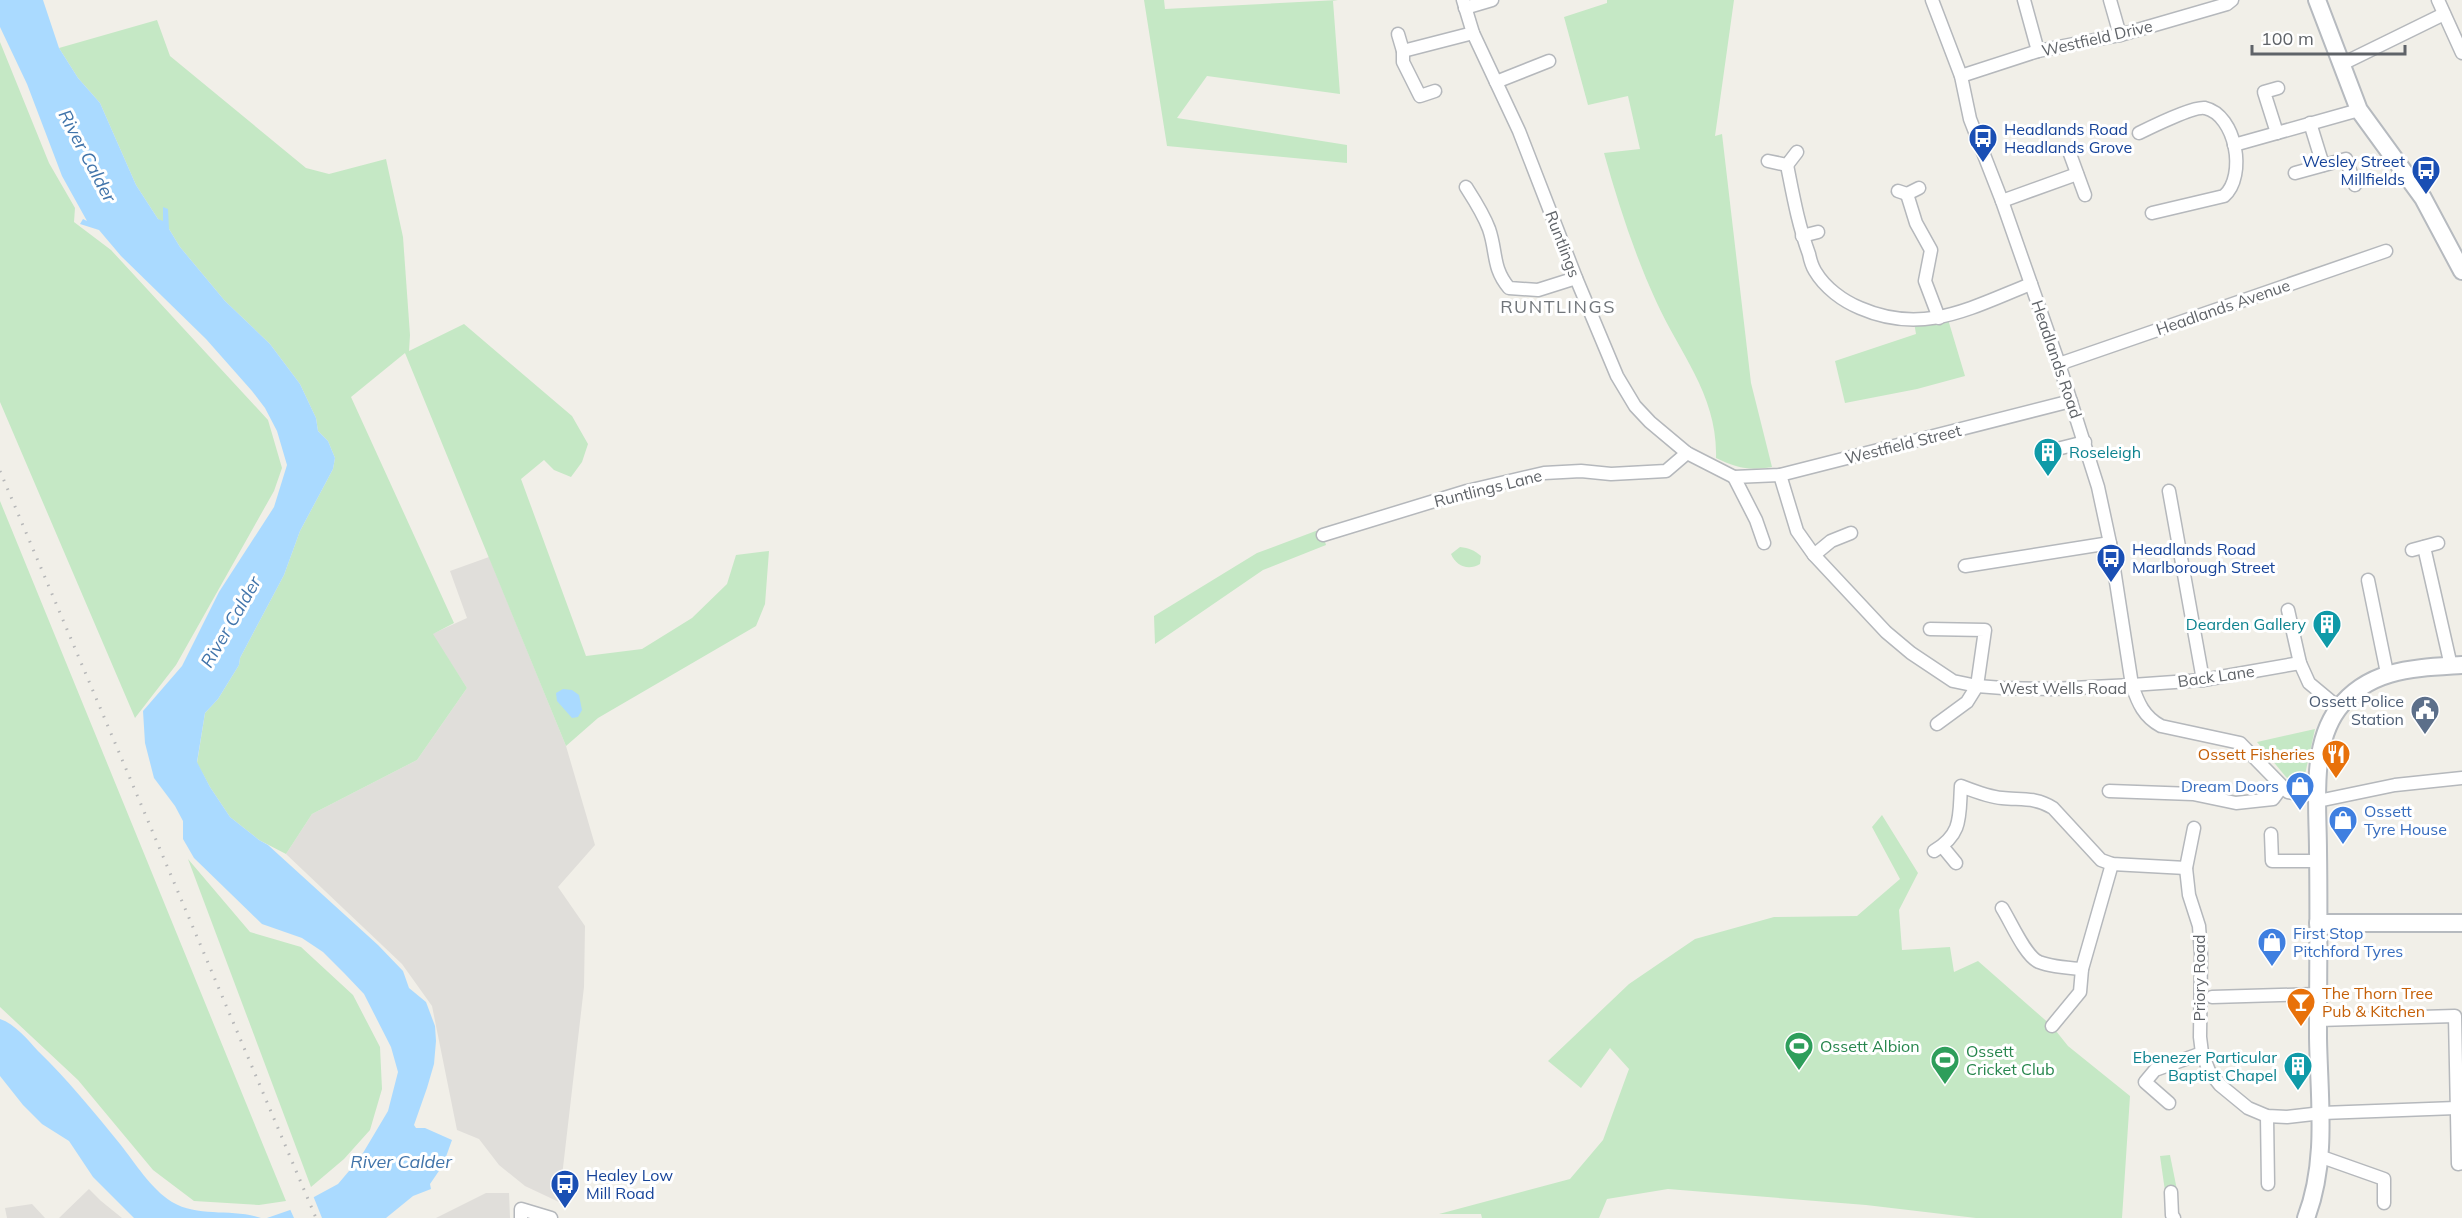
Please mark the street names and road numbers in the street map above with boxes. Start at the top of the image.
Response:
street label: Westfield Drive [2040,16,2154,60]
street label: Runtlings [1541,208,1585,280]
street label: Headlands Avenue [2153,275,2293,339]
street label: Headlands Road [2027,297,2087,421]
street label: Westfield Street [1843,420,1963,468]
street label: Runtlings Lane [1432,465,1544,511]
street label: Back Lane [2176,661,2256,691]
street label: West Wells Road [1999,678,2127,698]
street label: Priory Road [2189,934,2209,1022]

